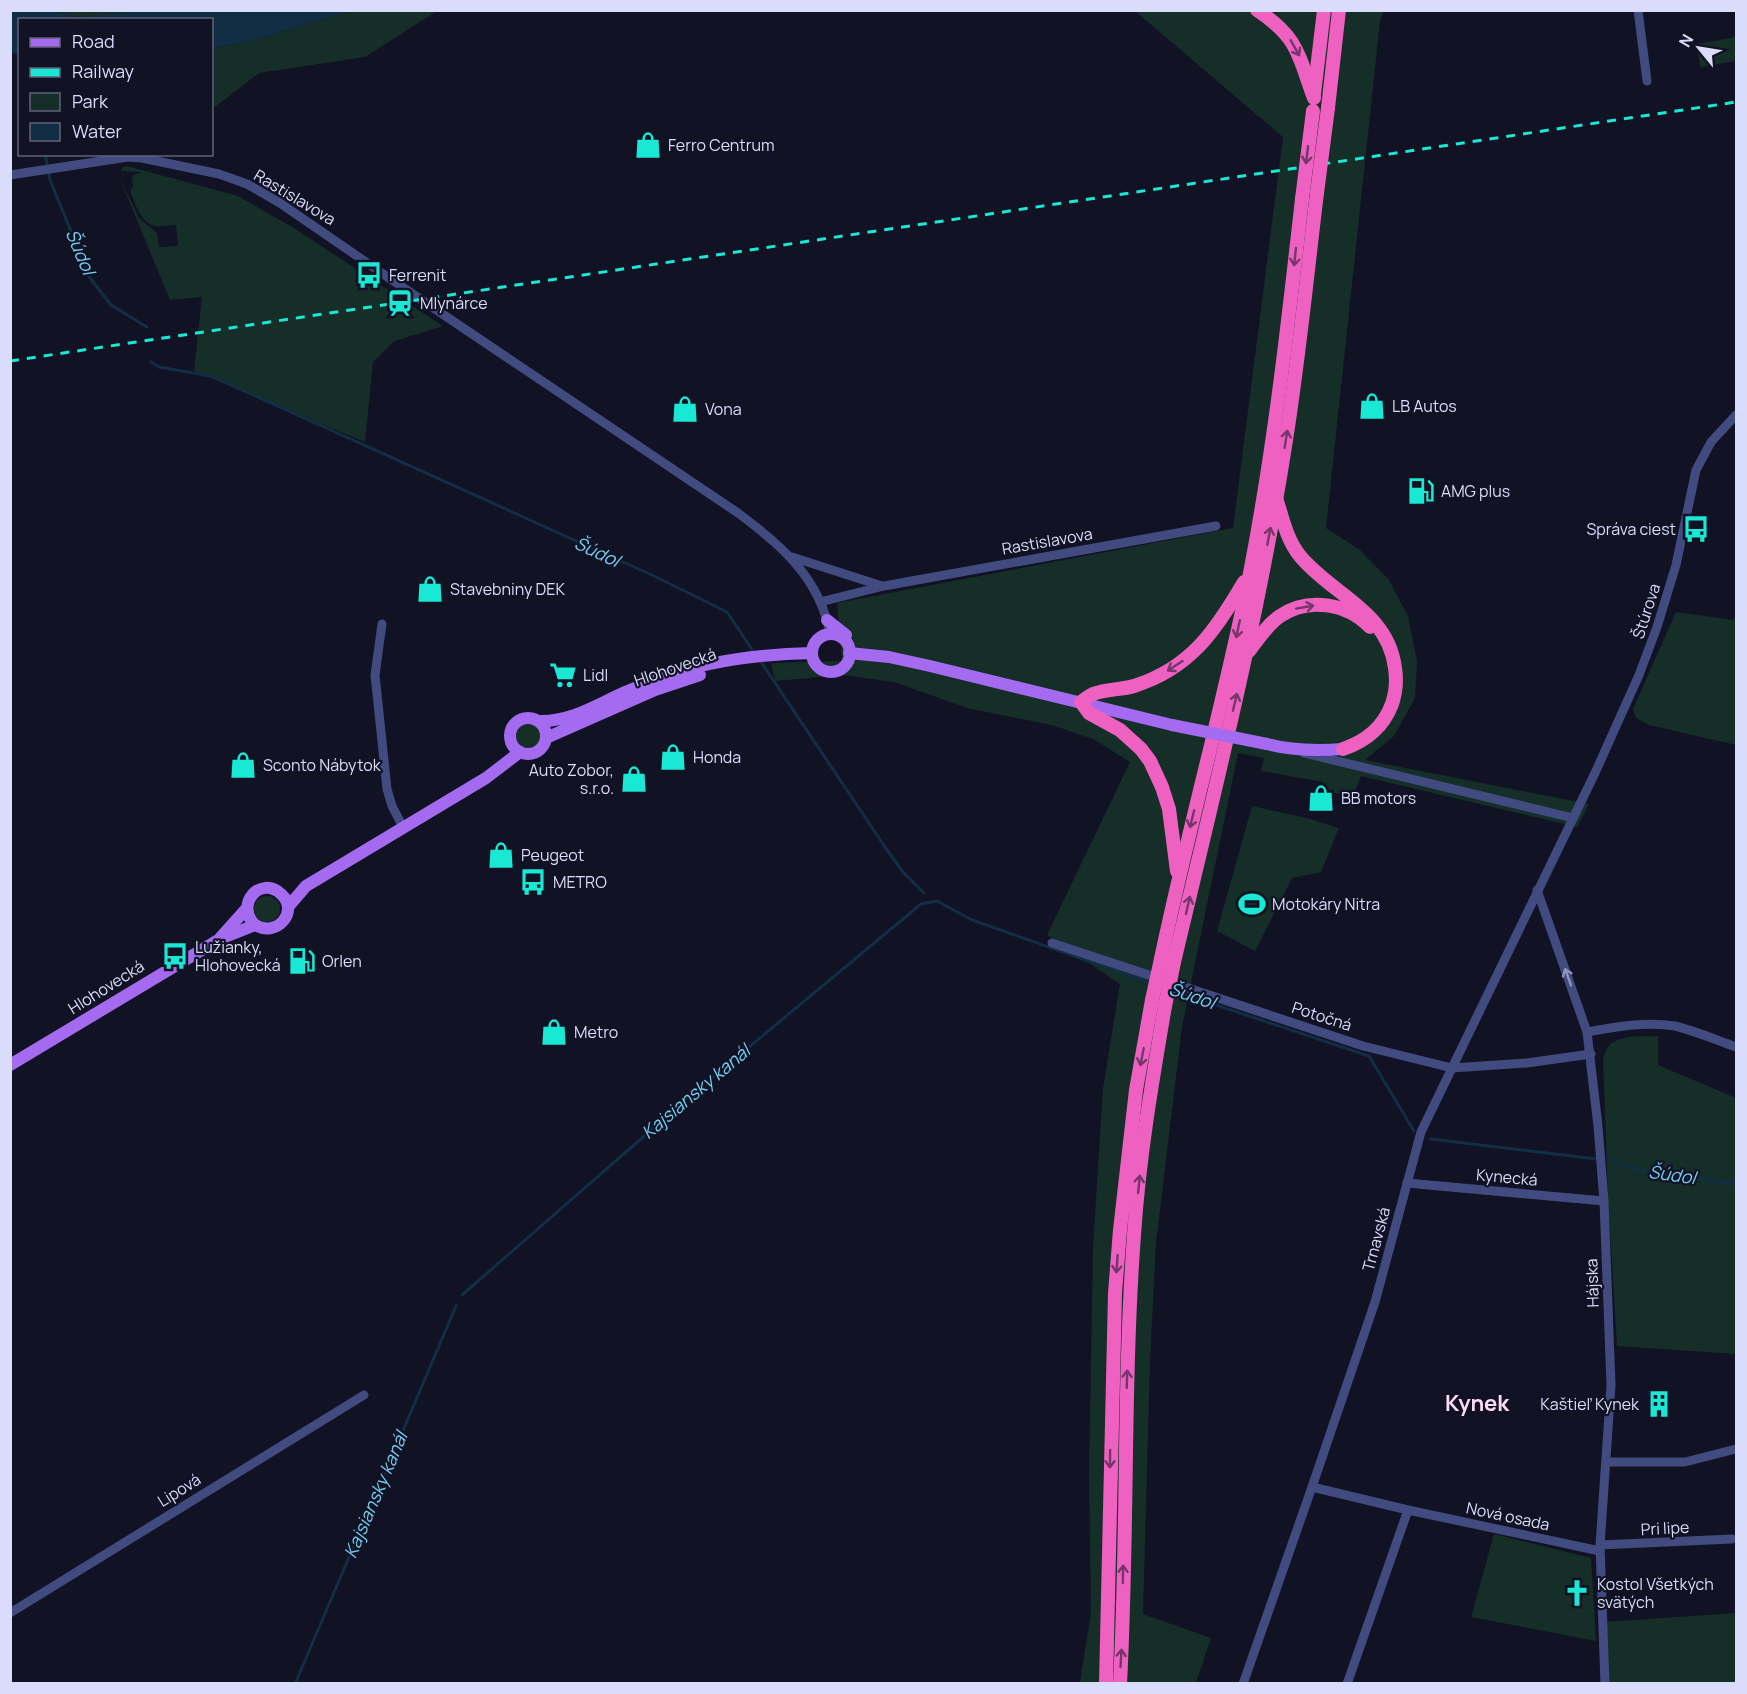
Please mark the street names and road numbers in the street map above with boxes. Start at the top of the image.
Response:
street label: Rastislavova [250,164,340,230]
street label: Rastislavova [1000,522,1094,560]
street label: Štúrova [1627,580,1665,642]
street label: Hlohovecká [631,643,719,691]
street label: Hlohovecká [64,955,148,1019]
street label: Potočná [1289,996,1355,1036]
street label: Kynecká [1475,1163,1539,1191]
street label: Trnavská [1357,1204,1395,1274]
street label: Hájska [1580,1258,1604,1308]
street label: Lipová [153,1468,205,1512]
street label: Nová osada [1464,1496,1552,1536]
street label: Pri lipe [1640,1516,1690,1540]

